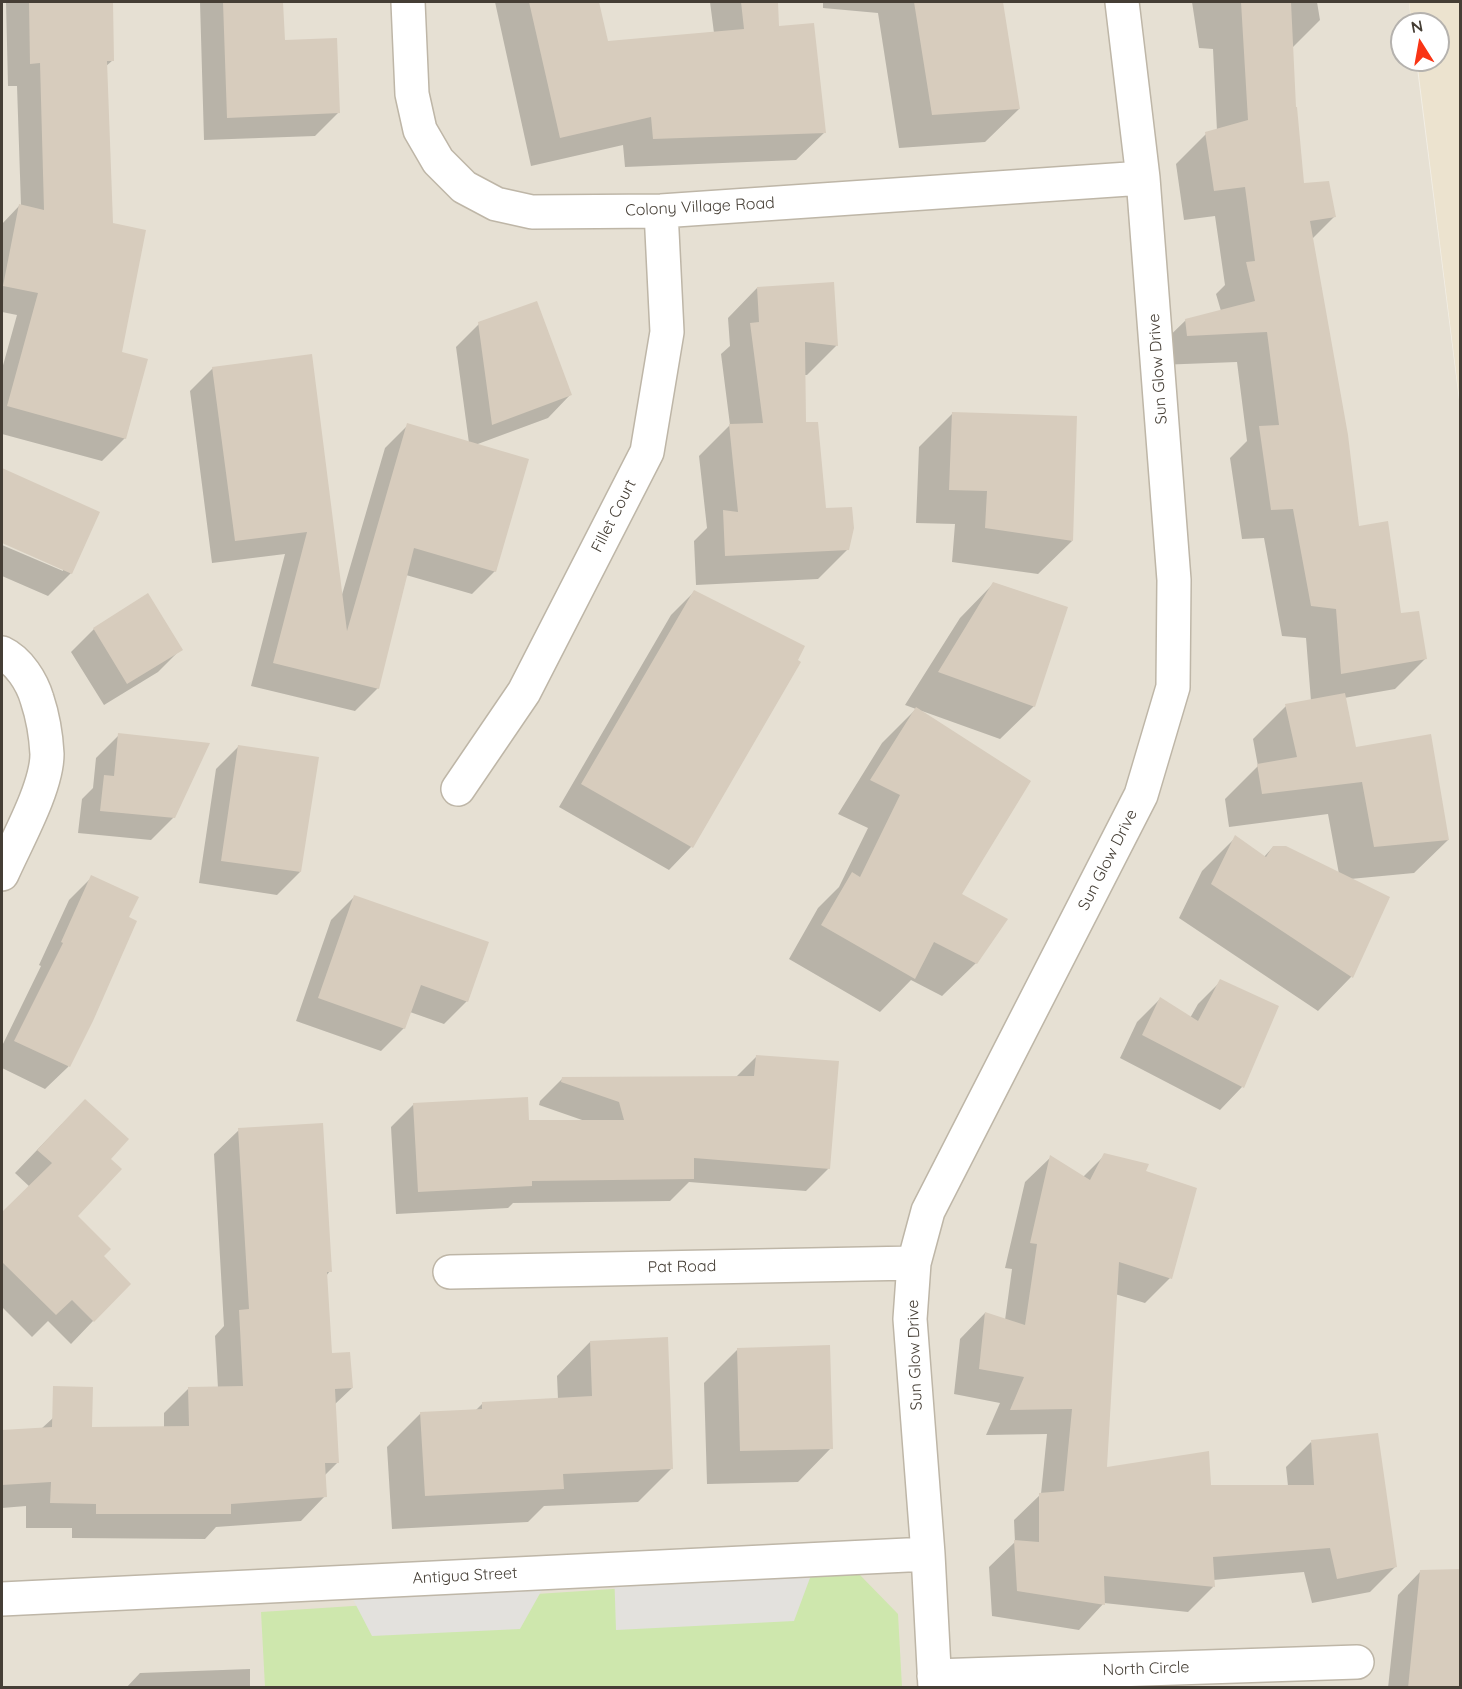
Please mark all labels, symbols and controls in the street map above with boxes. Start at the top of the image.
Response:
north arrow [1390,12,1450,72]
text: N [1409,15,1425,37]
street label: Colony Village Road [625,193,775,221]
street label: Sun Glow Drive [1145,313,1171,425]
street label: Fillet Court [587,476,641,556]
street label: Sun Glow Drive [1074,806,1142,914]
street label: Pat Road [648,1257,716,1277]
street label: Sun Glow Drive [903,1299,927,1411]
street label: Antigua Street [412,1564,518,1588]
street label: North Circle [1102,1658,1190,1680]

